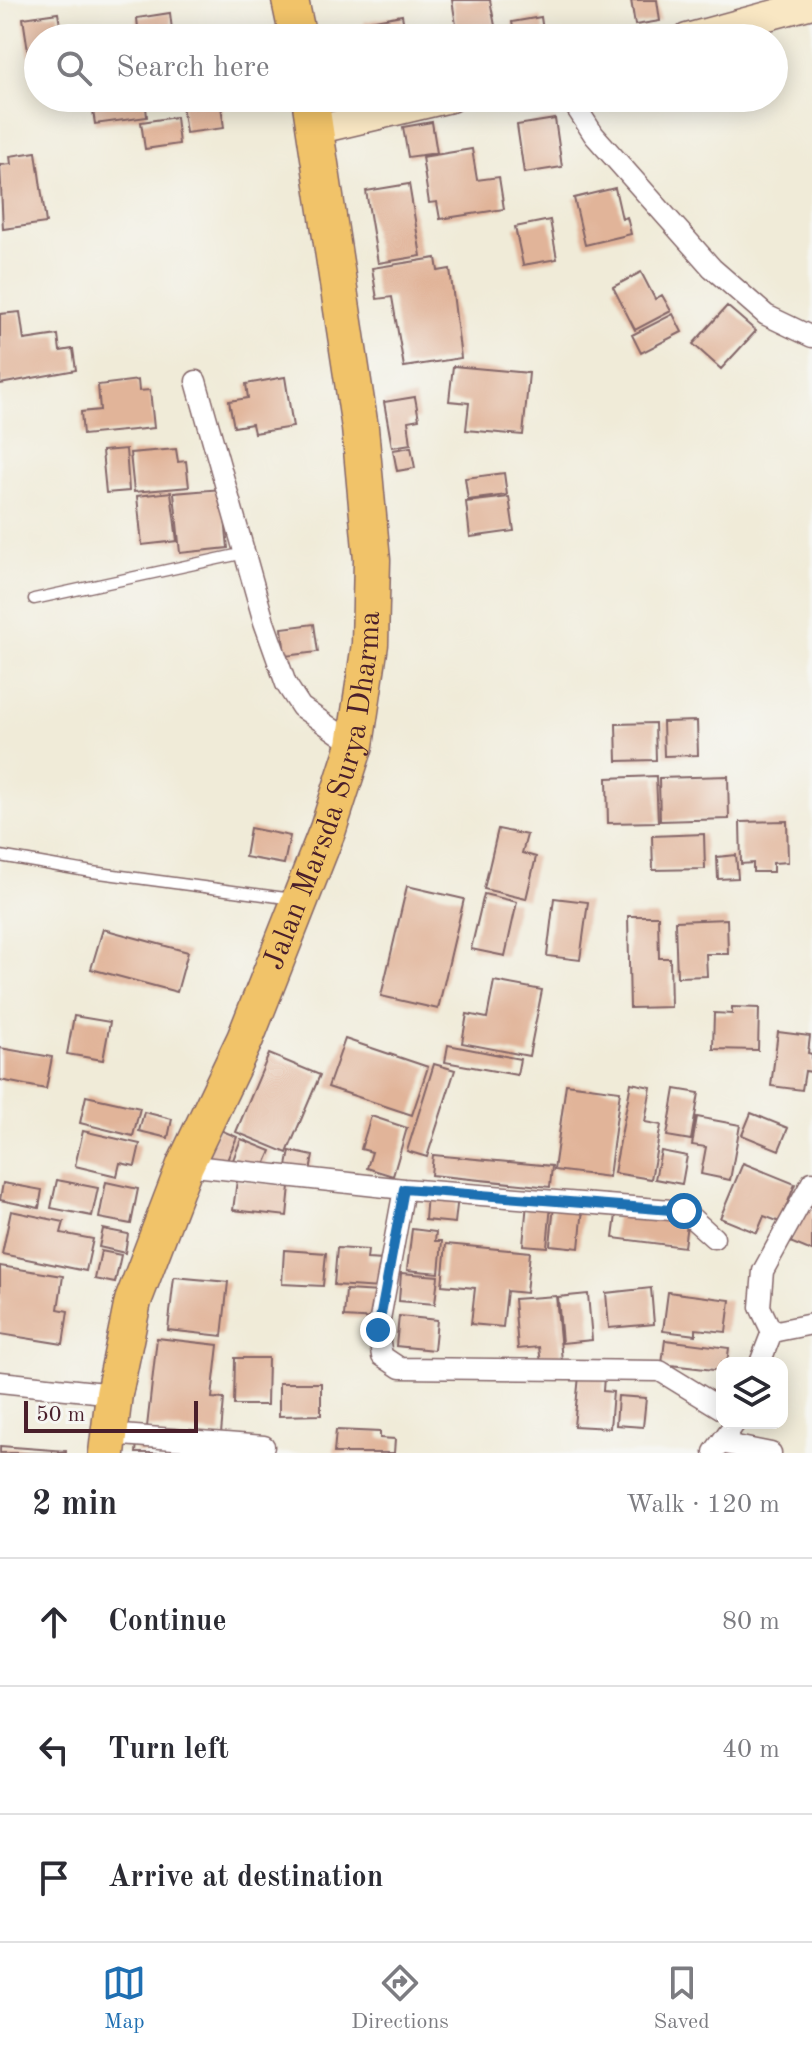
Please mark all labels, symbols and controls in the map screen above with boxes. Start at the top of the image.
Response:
search box [24,24,788,112]
icon: search [52,46,96,90]
text: Search here [116,53,270,83]
street label: Jalan Marsda Surya Dharma [259,610,386,974]
route start [666,1193,702,1229]
route end [360,1312,396,1348]
map controls [716,1357,788,1429]
button: layers [716,1357,788,1429]
scale bar [24,1397,198,1433]
text: 50 m [36,1404,85,1426]
text: 2 min [32,1488,117,1522]
text: Walk · 120 m [626,1492,780,1518]
icon: ahead [32,1600,76,1644]
text: Continue [108,1607,227,1637]
text: 80 m [722,1609,780,1635]
icon: left [32,1728,76,1772]
text: Turn left [108,1735,229,1765]
text: 40 m [722,1737,780,1763]
icon: arrive [32,1856,76,1900]
text: Arrive at destination [108,1863,383,1893]
tab: Map [102,1961,146,2036]
tab: Directions [351,1961,449,2036]
tab: Saved [654,1961,710,2036]

